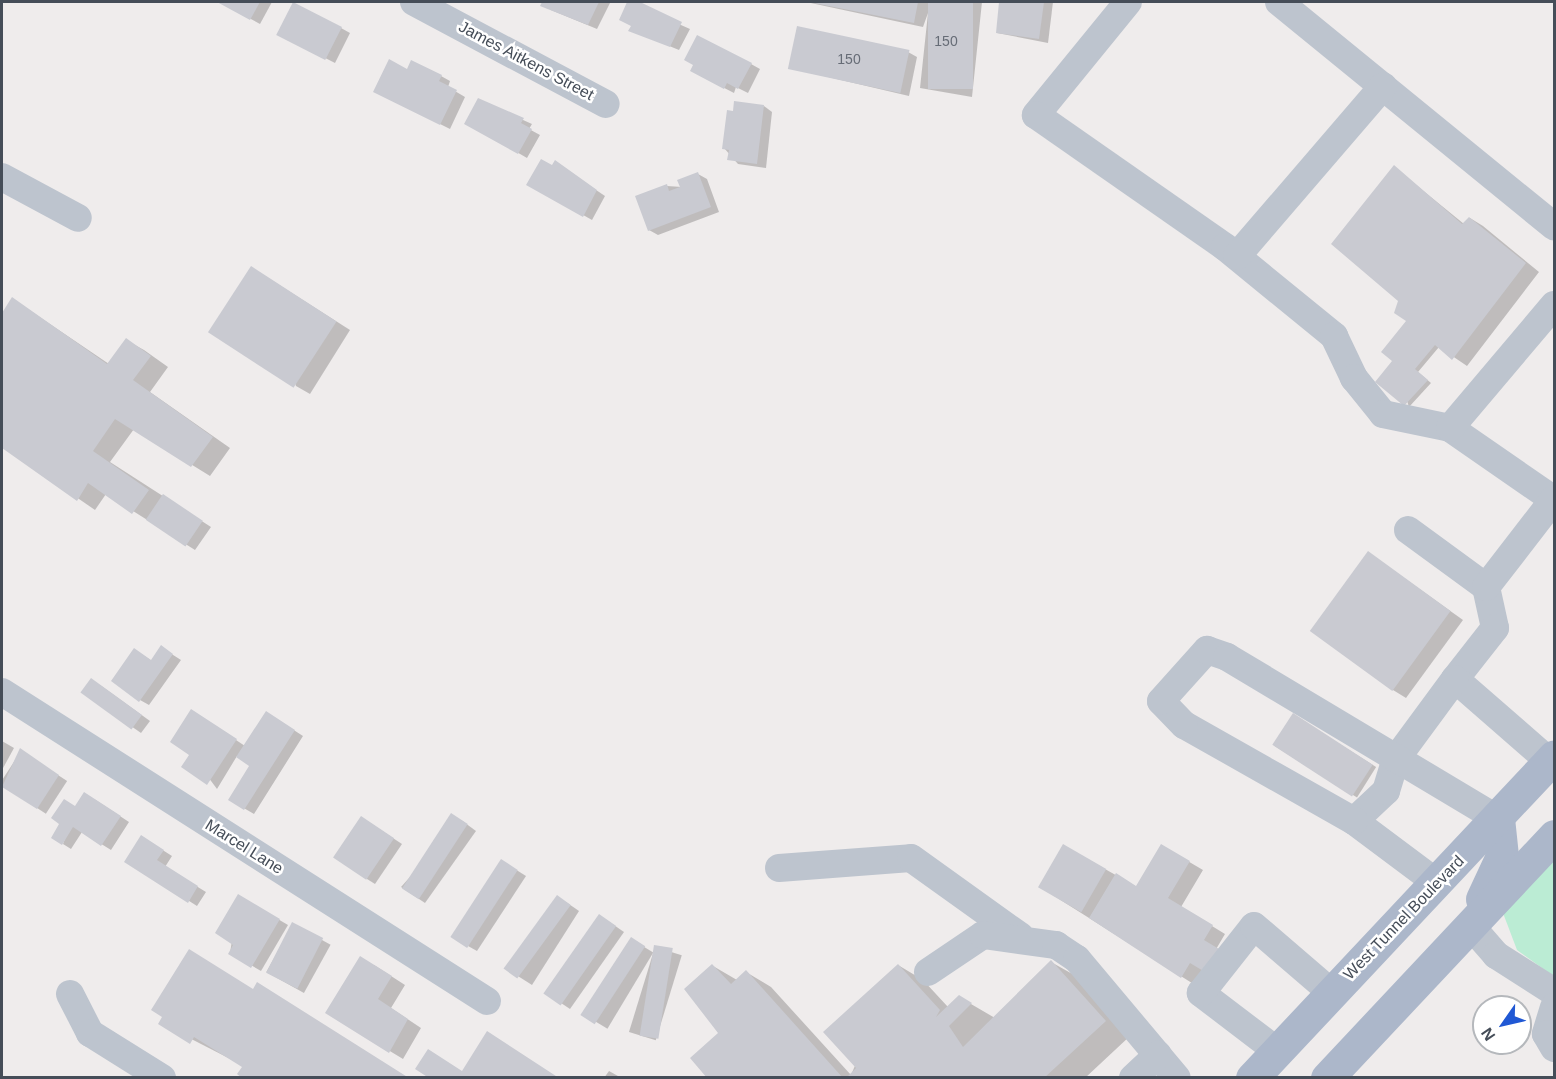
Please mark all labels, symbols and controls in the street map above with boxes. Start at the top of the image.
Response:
street label: James Aitkens Street [455,17,597,105]
house number: 150 [934,33,958,49]
house number: 150 [837,51,861,67]
street label: Marcel Lane [202,816,286,878]
street label: West Tunnel Boulevard [1340,852,1468,984]
north arrow [1472,995,1532,1055]
text: N [1478,1025,1499,1044]

